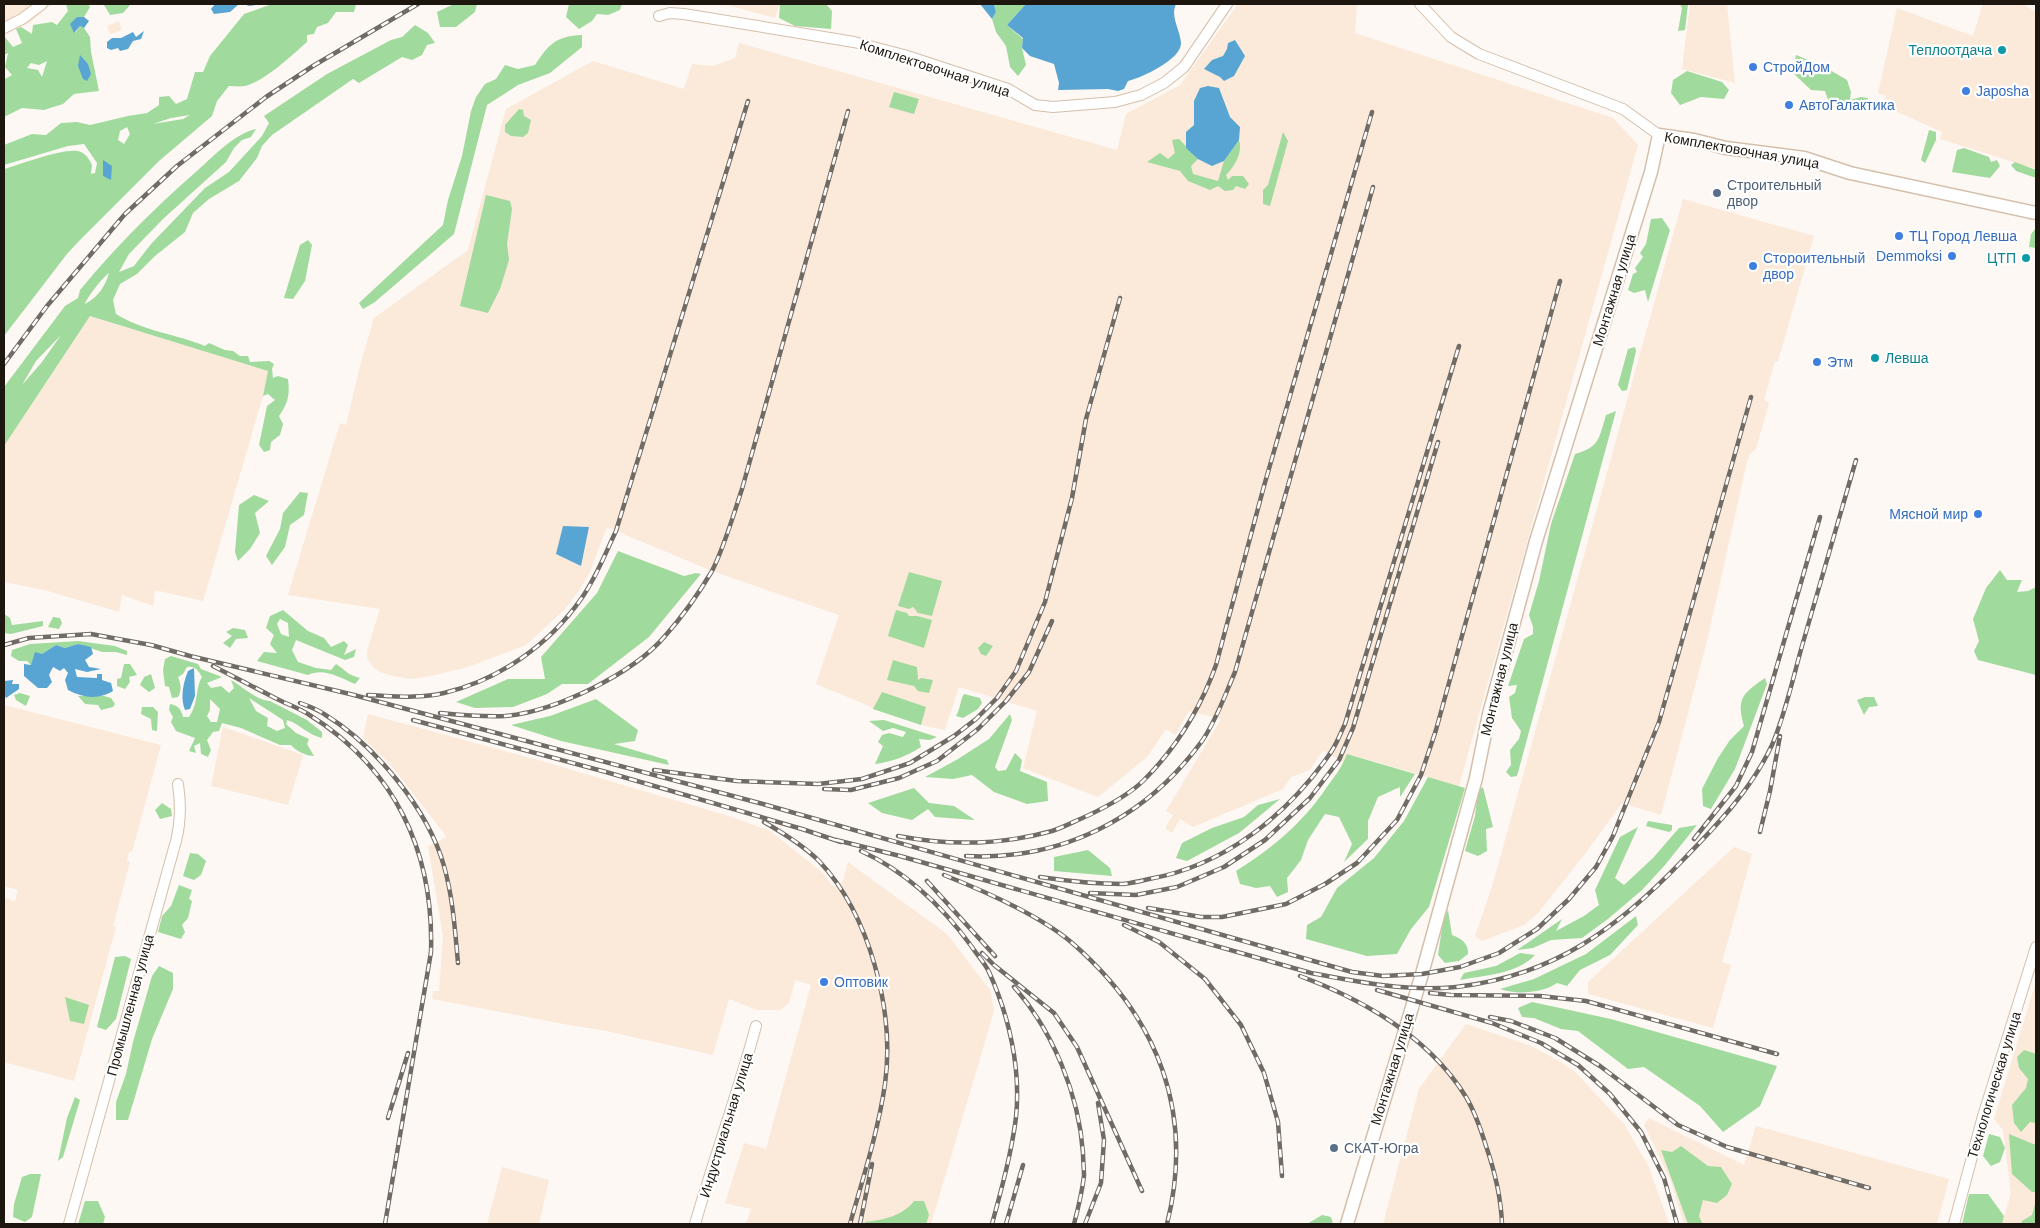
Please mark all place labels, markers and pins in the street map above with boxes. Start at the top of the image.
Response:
place label: Теплоотдача [1909,42,1992,58]
marker: Теплоотдача [1996,44,2008,56]
place label: СтройДом [1763,59,1830,75]
marker: СтройДом [1747,61,1759,73]
place label: Japosha [1976,83,2029,99]
marker: Japosha [1960,85,1972,97]
place label: АвтоГалактика [1799,97,1895,113]
marker: АвтоГалактика [1783,99,1795,111]
place label: Строительный двор [1727,177,1822,209]
marker: Строительный двор [1711,187,1723,199]
place label: ТЦ Город Левша [1909,228,2017,244]
marker: ТЦ Город Левша [1893,230,1905,242]
place label: Demmoksi [1876,248,1942,264]
place label: Стороительный двор [1763,250,1865,282]
marker: Demmoksi [1946,250,1958,262]
place label: ЦТП [1987,250,2016,266]
marker: ЦТП [2020,252,2032,264]
marker: Стороительный двор [1747,260,1759,272]
place label: Левша [1885,350,1929,366]
marker: Левша [1869,352,1881,364]
place label: Этм [1827,354,1853,370]
marker: Этм [1811,356,1823,368]
place label: Мясной мир [1889,506,1968,522]
marker: Мясной мир [1972,508,1984,520]
place label: Оптовик [834,974,889,990]
marker: Оптовик [818,976,830,988]
place label: СКАТ-Югра [1344,1140,1419,1156]
marker: СКАТ-Югра [1328,1142,1340,1154]

